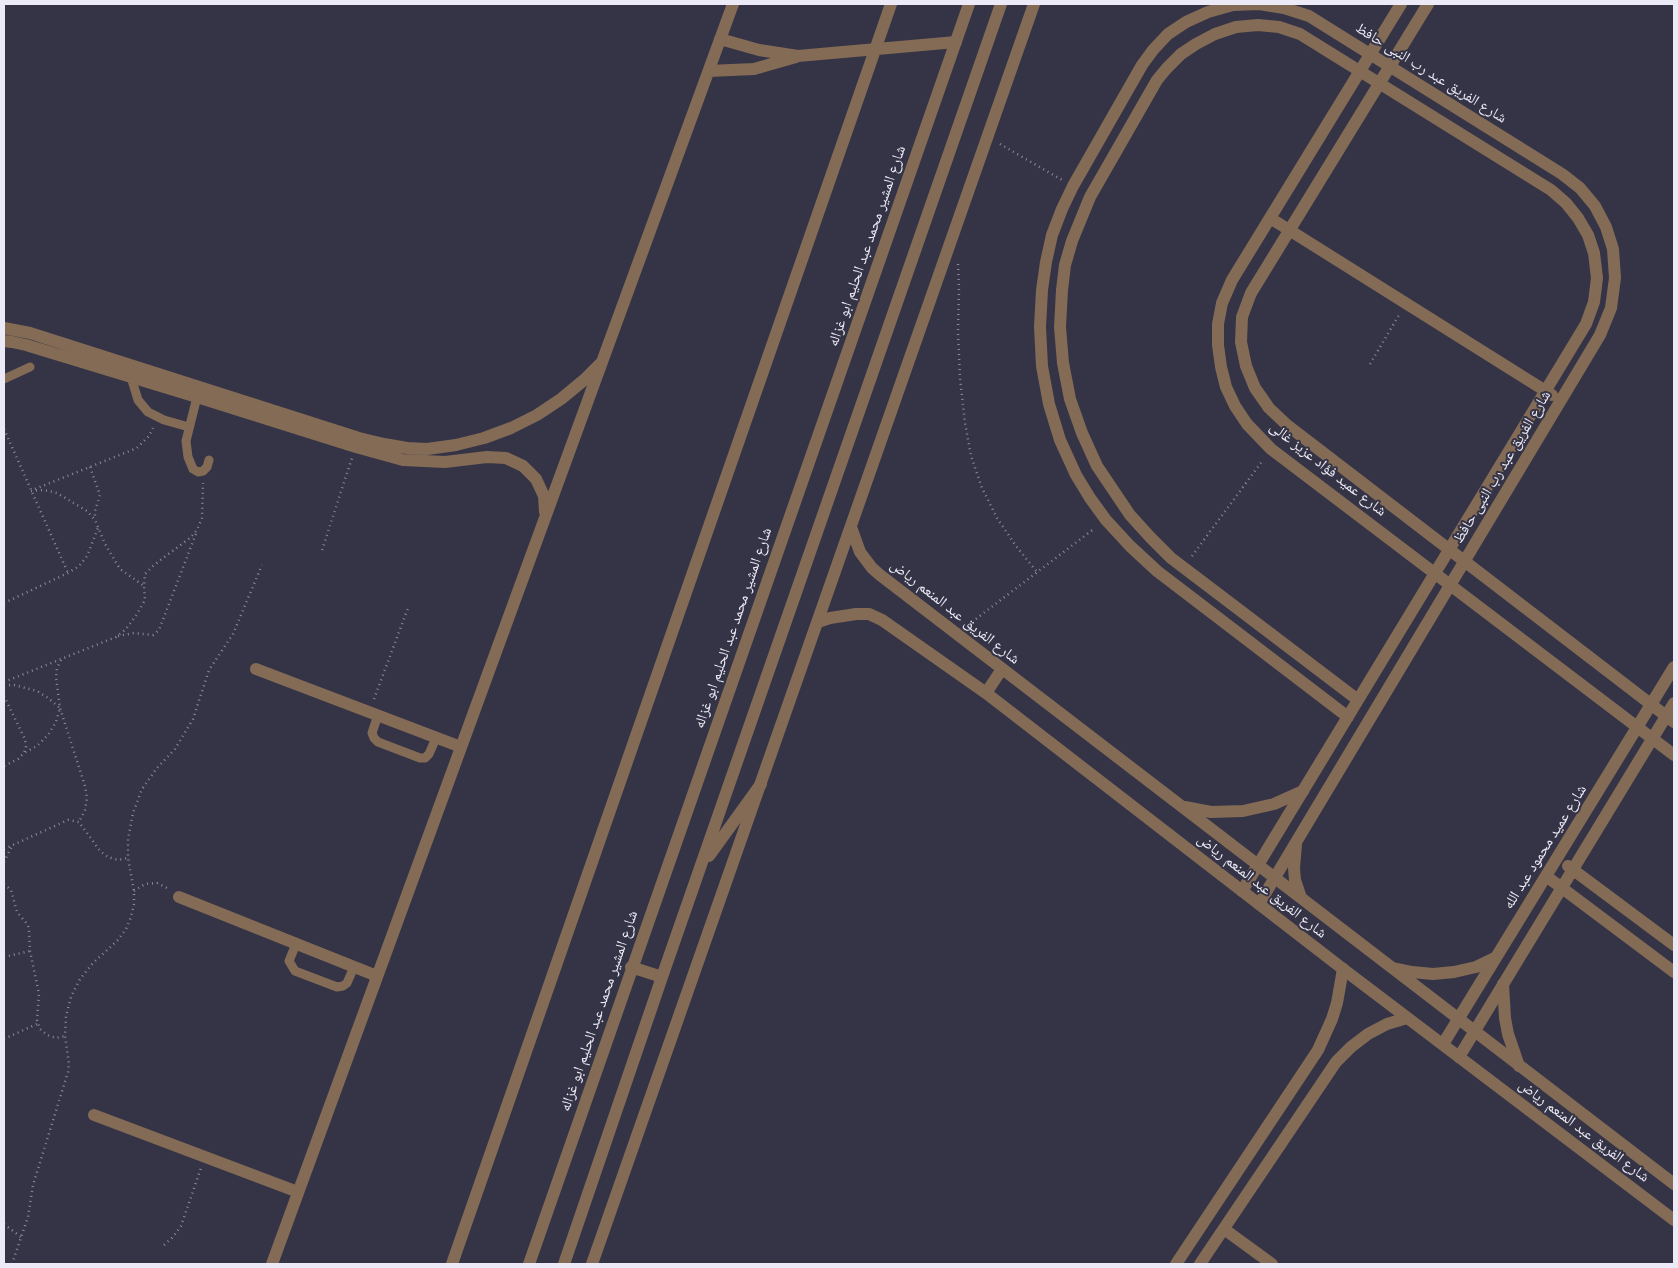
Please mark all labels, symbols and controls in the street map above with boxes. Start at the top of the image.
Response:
street label: شارع الفريق عبد رب النبى حافظ [1352,19,1510,127]
street label: شارع المشير محمد عبد الحليم ابو غزاله [824,143,910,349]
street label: شارع الفريق عبد رب النبى حافظ [1449,387,1555,547]
street label: شارع عميد فؤاد عزيز غالى [1266,418,1390,520]
street label: شارع المشير محمد عبد الحليم ابو غزاله [690,525,776,731]
street label: شارع الفريق عبد المنعم رياض [887,556,1023,668]
street label: شارع عميد محمود عبد الله [1499,782,1591,912]
street label: شارع الفريق عبد المنعم رياض [1194,830,1330,942]
street label: شارع المشير محمد عبد الحليم ابو غزاله [556,908,642,1114]
street label: شارع الفريق عبد المنعم رياض [1515,1076,1653,1186]

